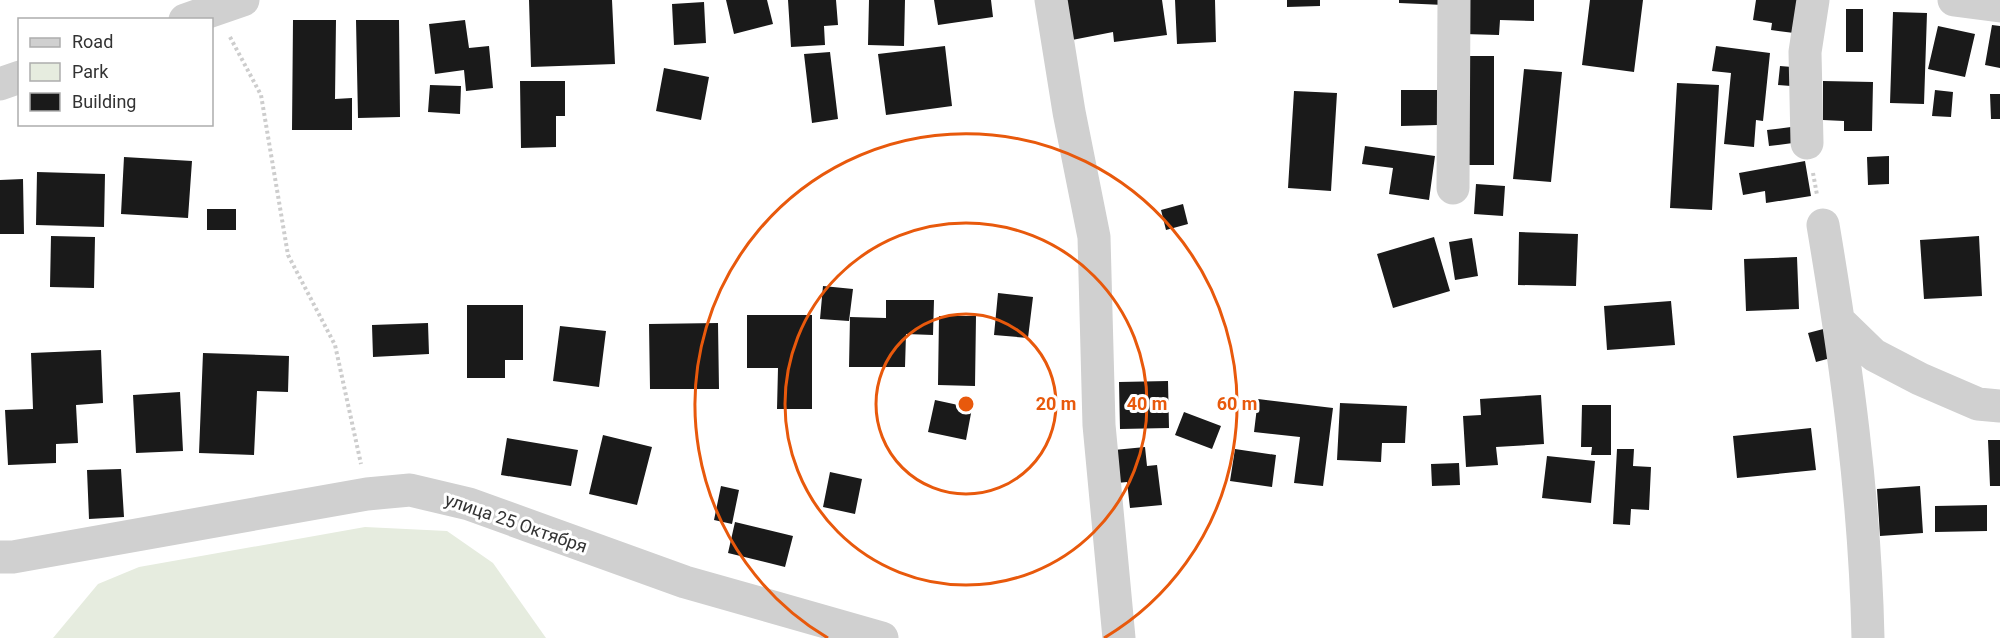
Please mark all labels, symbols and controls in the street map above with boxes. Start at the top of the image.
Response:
legend [18,18,213,126]
text: Road [72,31,113,52]
text: Park [72,61,109,82]
text: Building [72,91,136,112]
text: 20 m [1036,393,1076,414]
text: 40 m [1127,393,1167,414]
text: 60 m [1217,393,1257,414]
centre of rings [956,394,976,414]
street label: улица 25 Октября [442,488,590,557]

